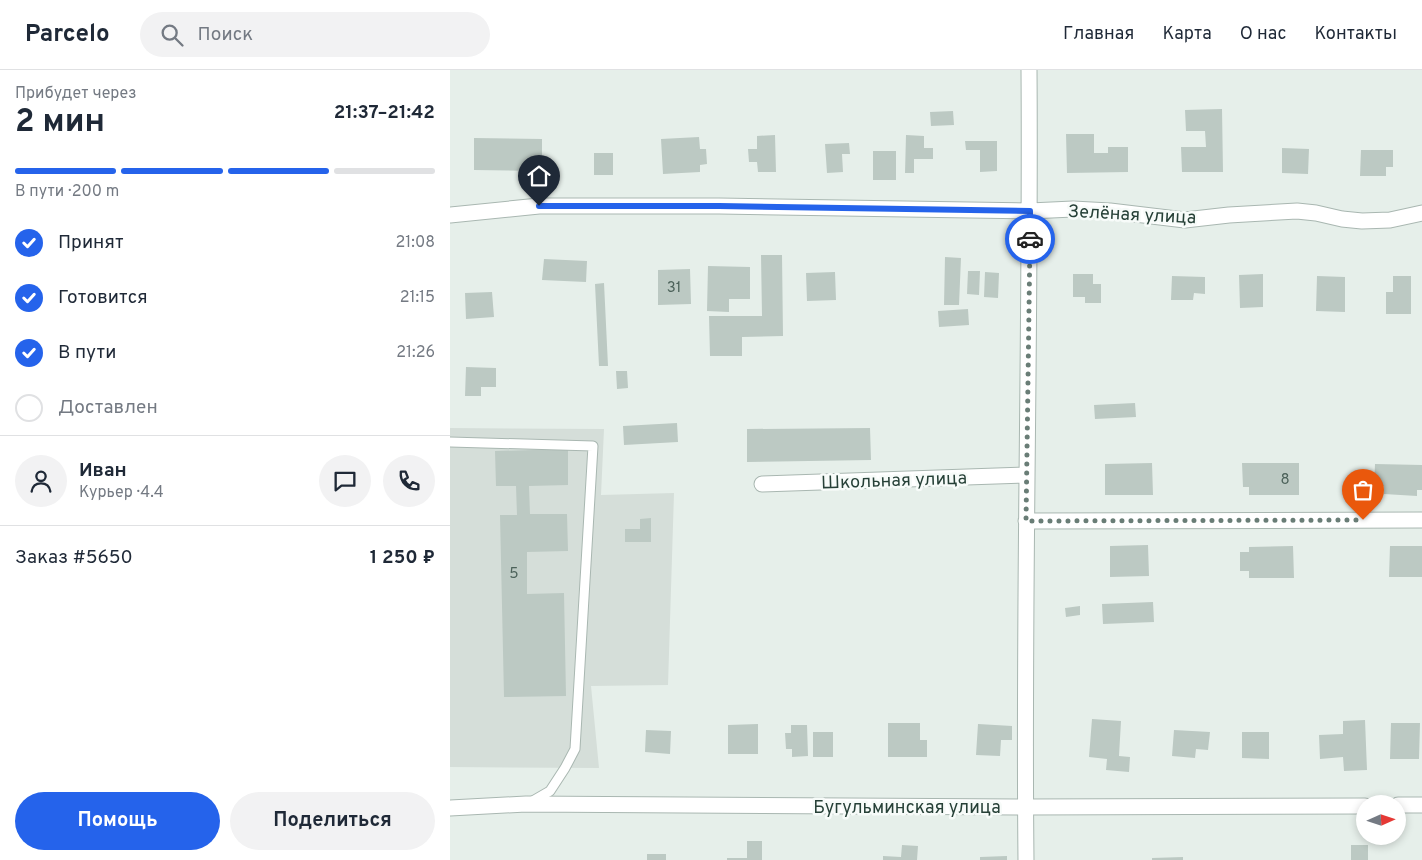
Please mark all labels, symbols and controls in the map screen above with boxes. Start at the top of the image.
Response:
search box [140,12,490,57]
text: Parcelo [25,20,110,50]
icon: search [158,21,186,49]
text: Поиск [198,23,253,47]
text: Главная [1063,23,1134,46]
text: Карта [1162,23,1212,46]
text: О нас [1240,23,1286,46]
text: Контакты [1314,23,1397,46]
text: Прибудет через [15,84,137,104]
text: 21:37–21:42 [334,101,435,125]
text: 2 мин [15,103,105,143]
pin [518,155,560,206]
icon: home [525,162,553,190]
text: В пути · 200 m [15,182,119,202]
street label: Зелёная улица [1067,201,1197,230]
courier [1005,214,1055,264]
icon: car [1016,225,1044,253]
icon: check [15,229,43,257]
text: Принят [58,231,124,255]
text: 21:08 [396,233,435,253]
house number: 31 [667,279,681,298]
icon: check [15,284,43,312]
text: Готовится [58,286,148,310]
text: 21:15 [400,288,435,308]
icon: check [15,339,43,367]
text: В пути [58,341,116,365]
text: 21:26 [396,343,435,363]
text: Доставлен [58,396,158,420]
button: person [15,455,67,507]
button: chat [319,455,371,507]
button: phone [383,455,435,507]
text: Иван [79,459,127,483]
street label: Школьная улица [821,467,967,496]
pin [1342,469,1384,520]
house number: 8 [1280,471,1290,490]
icon: bag [1349,476,1377,504]
text: Курьер · 4.4 [79,483,164,503]
text: Заказ #5650 [15,546,133,570]
text: 1 250 ₽ [370,546,435,570]
house number: 5 [509,565,519,584]
button: Помощь [15,792,220,850]
button: Поделиться [230,792,435,850]
north arrow [1356,795,1406,845]
map controls [1356,795,1406,845]
street label: Бугульминская улица [813,797,1001,820]

